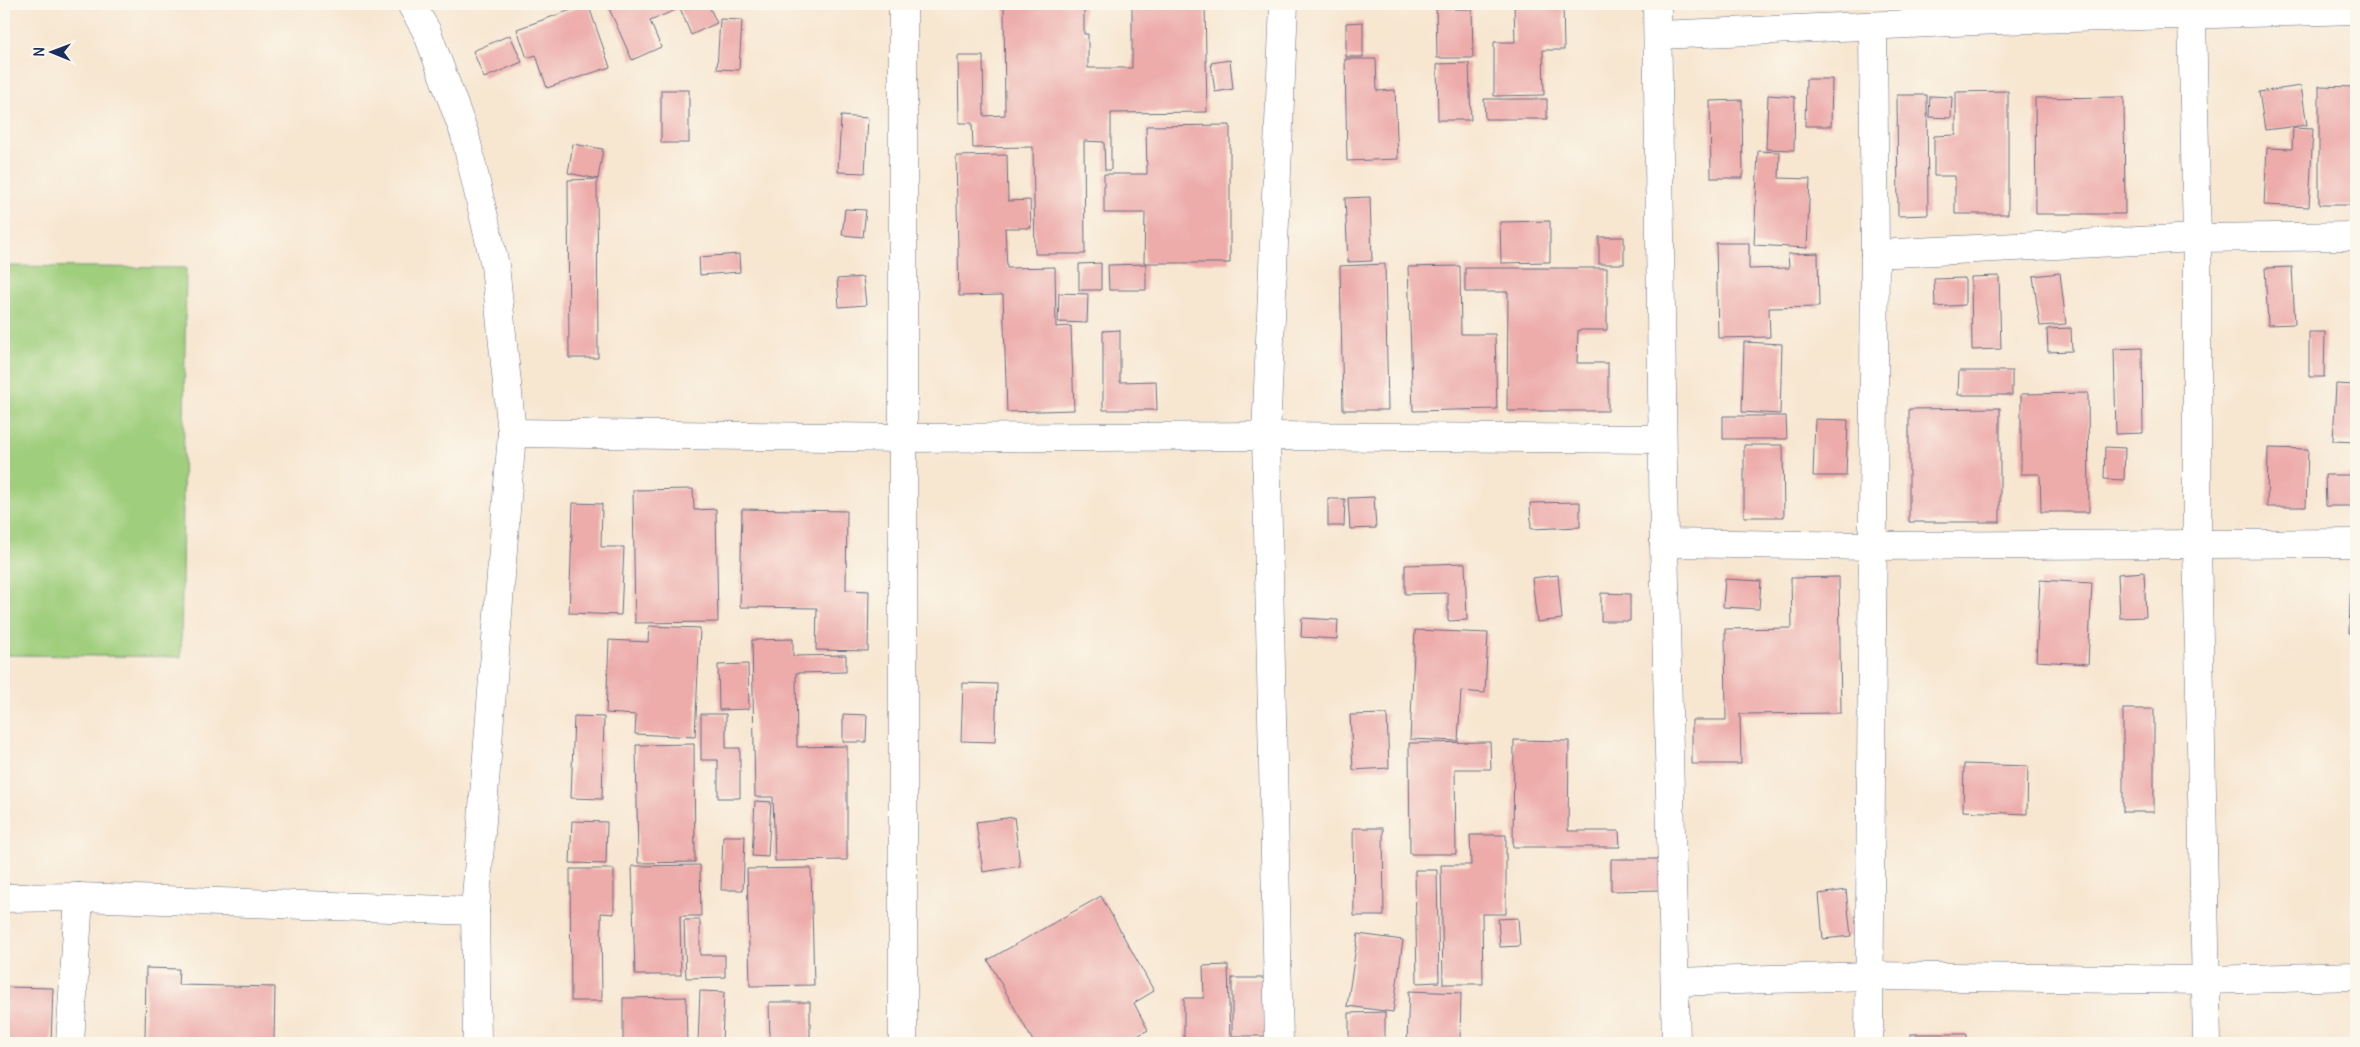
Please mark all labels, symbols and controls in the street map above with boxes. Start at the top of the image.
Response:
north arrow [28,28,78,78]
text: N [30,47,48,57]

